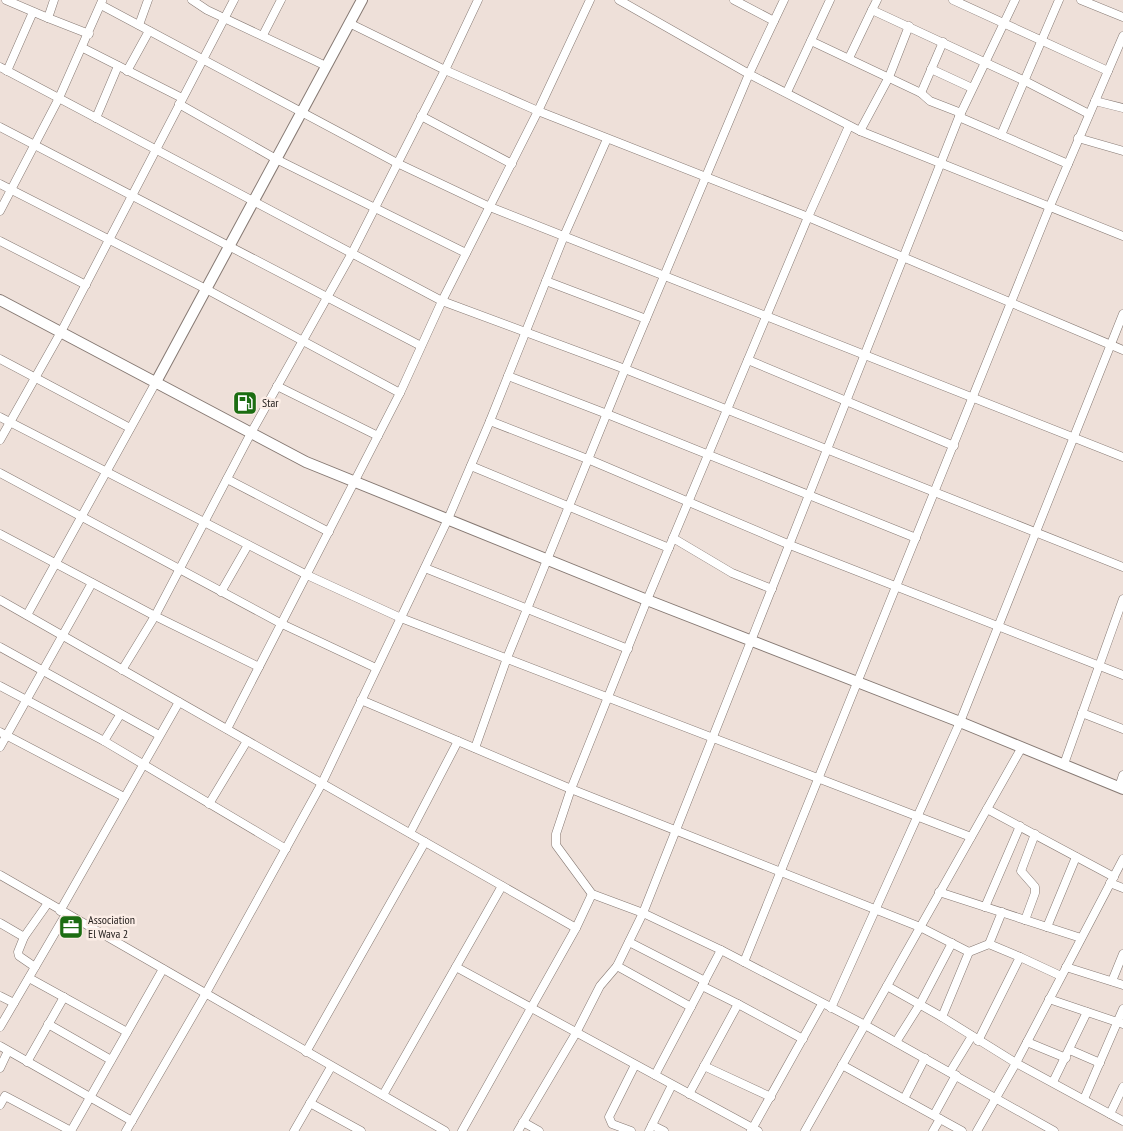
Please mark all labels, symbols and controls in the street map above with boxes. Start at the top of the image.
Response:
fuel station icon: Star [232,390,258,416]
place label: Star [262,395,279,410]
place label: Association El Wava 2 [88,912,135,941]
office icon: Association El Wava 2 [58,914,84,940]

